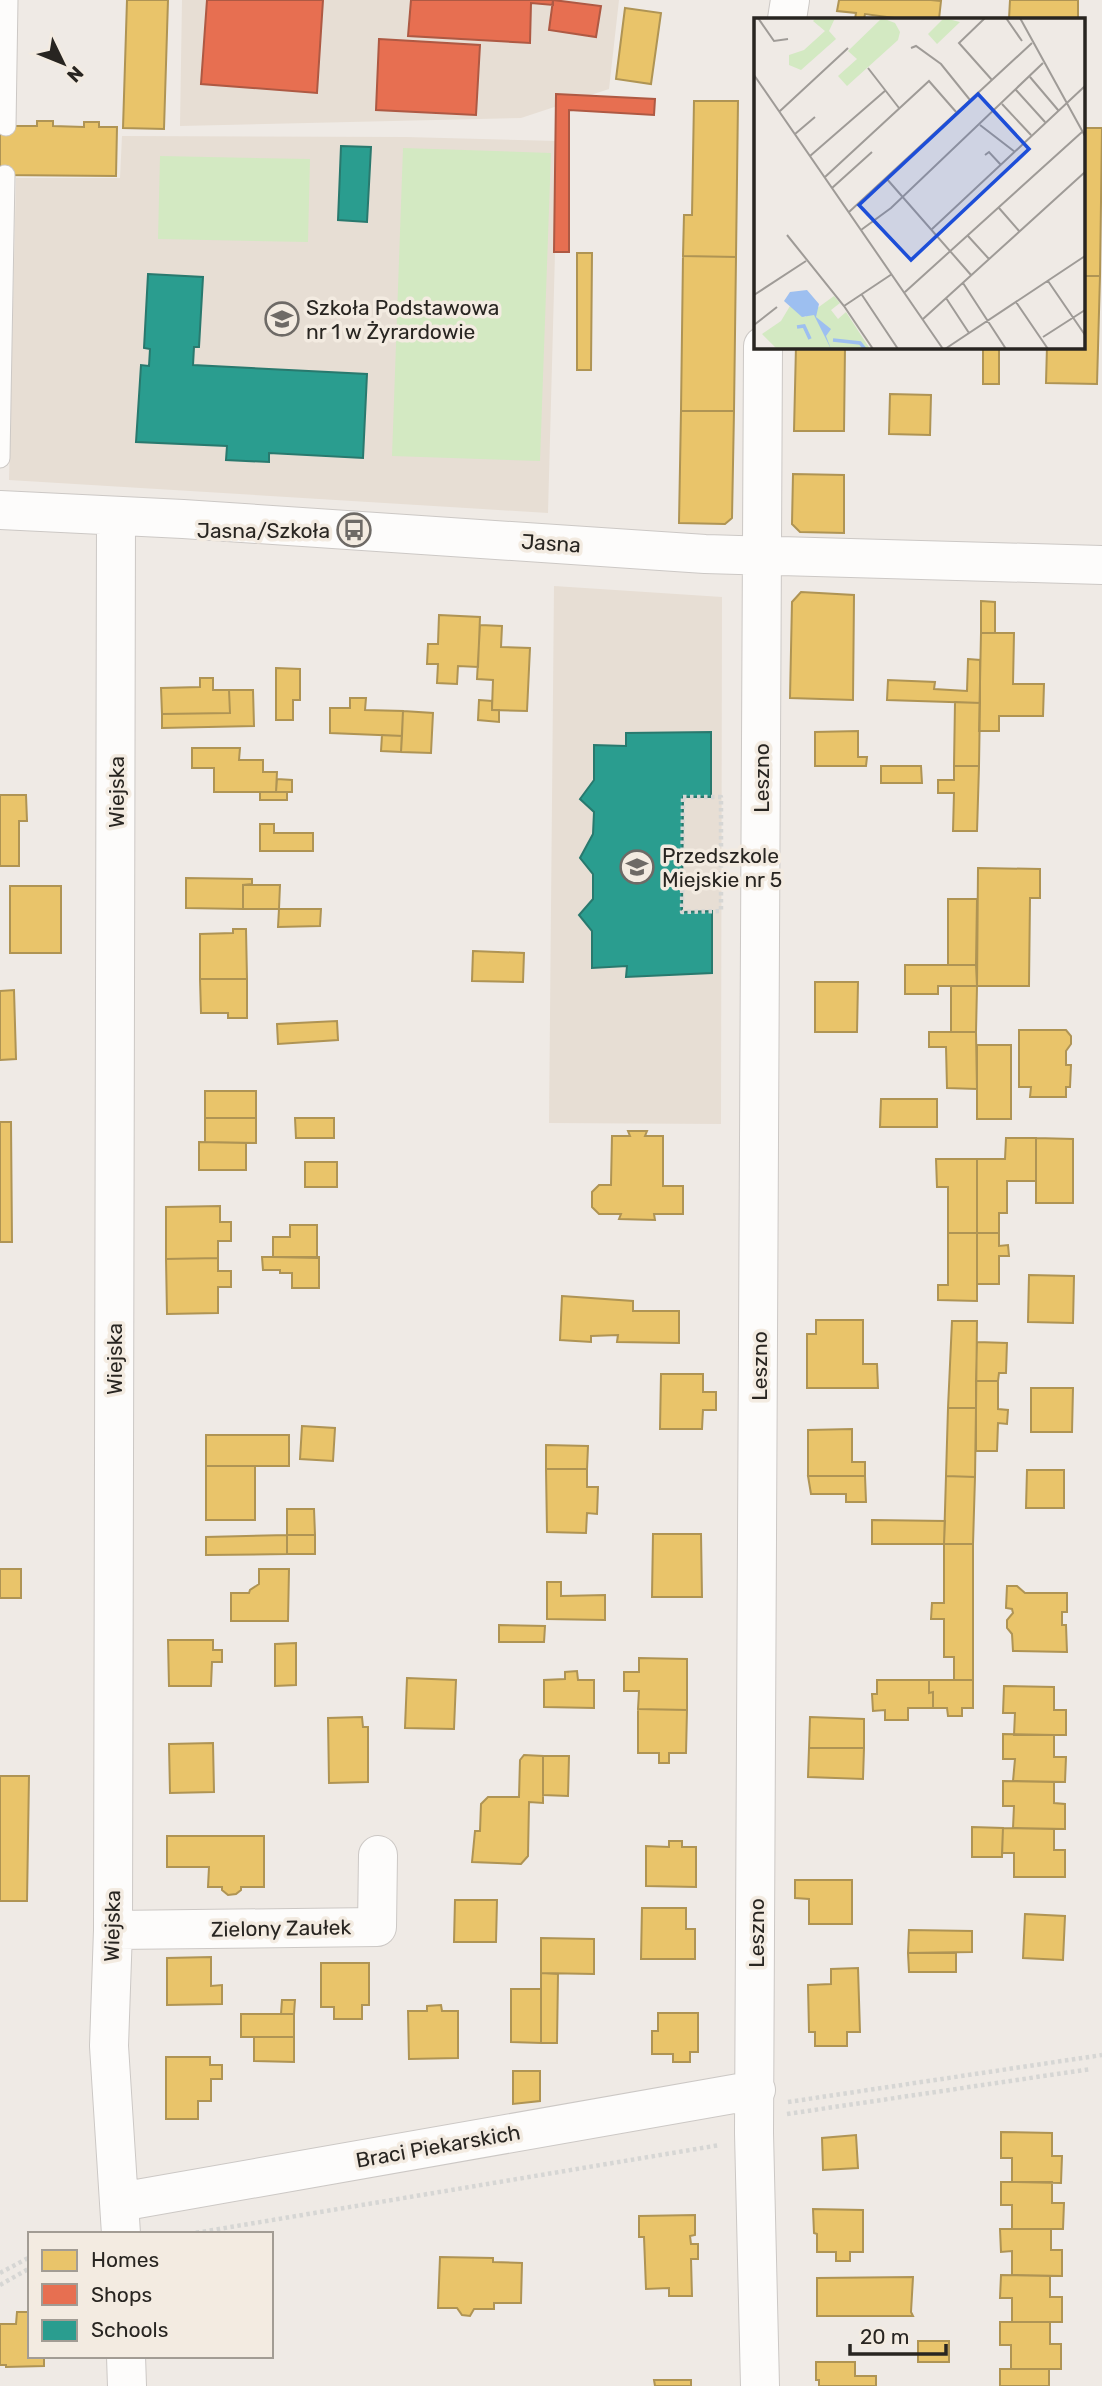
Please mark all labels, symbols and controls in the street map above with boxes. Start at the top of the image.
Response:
inset map [754,18,1084,348]
north arrow [28,28,98,98]
text: N [62,61,88,87]
place label: Szkoła Podstawowa nr 1 w Żyrardowie [306,295,499,344]
school or university icon: Szkoła Podstawowa nr 1 w Żyrardowie [263,300,301,338]
bus stop icon: Jasna/Szkoła [335,511,373,549]
place label: Jasna/Szkoła [197,518,330,543]
street label: Jasna [520,528,582,558]
street label: Leszno [749,743,774,813]
street label: Wiejska [104,756,129,828]
place label: Przedszkole Miejskie nr 5 [662,843,782,892]
school or university icon: Przedszkole Miejskie nr 5 [618,848,656,886]
street label: Wiejska [102,1323,127,1395]
street label: Leszno [747,1331,772,1401]
street label: Wiejska [99,1890,125,1962]
street label: Leszno [744,1898,769,1968]
street label: Zielony Zaułek [211,1914,352,1942]
street label: Braci Piekarskich [354,2119,522,2173]
legend [28,2232,273,2358]
text: Homes [91,2247,159,2272]
text: Shops [91,2282,152,2307]
scale bar [850,2312,946,2356]
text: Schools [91,2317,168,2342]
text: 20 m [860,2324,909,2349]

